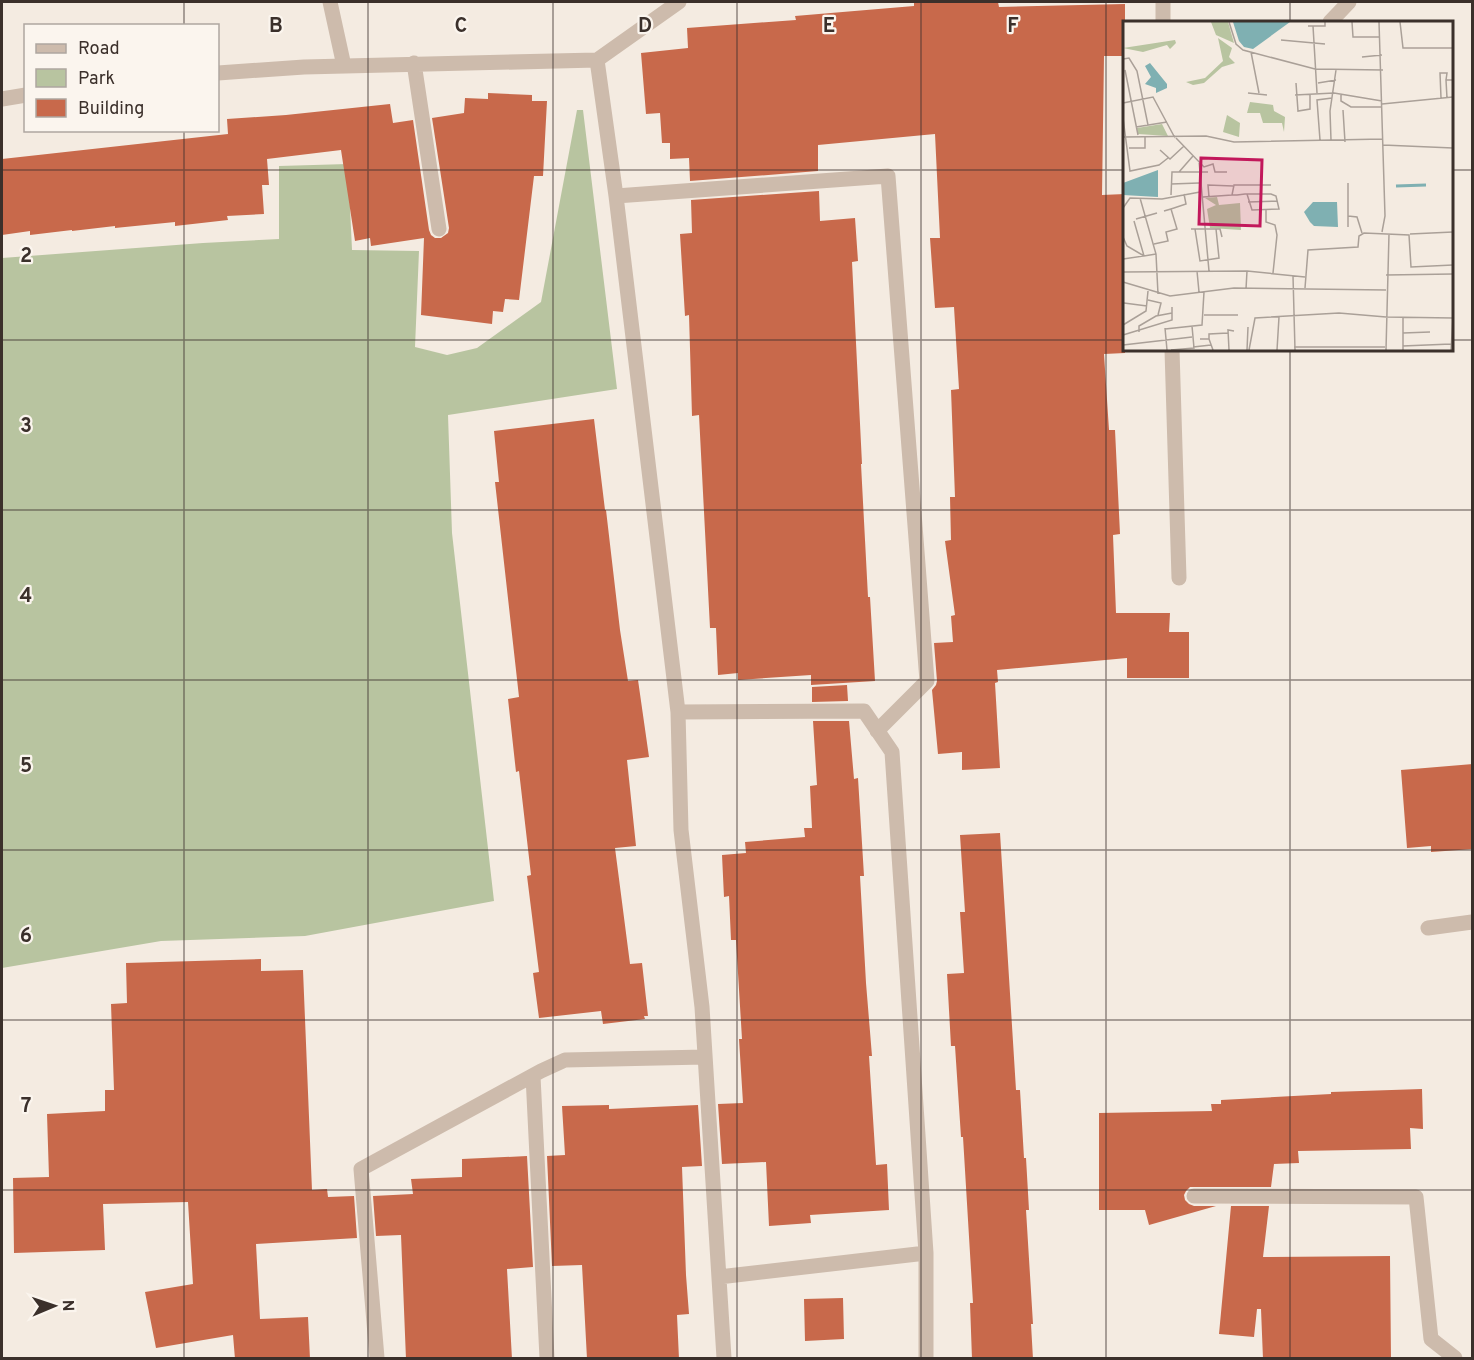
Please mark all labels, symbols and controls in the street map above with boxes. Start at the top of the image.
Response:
text: B [269,14,283,40]
text: C [455,14,467,40]
text: D [638,14,652,40]
text: E [823,14,835,40]
text: F [1007,14,1019,40]
inset map [1123,21,1453,351]
legend [24,24,219,132]
text: Road [78,38,120,61]
text: Park [78,68,115,91]
text: Building [78,98,144,121]
text: 2 [20,244,32,270]
text: 3 [20,414,32,440]
text: 4 [20,584,32,610]
text: 5 [20,754,32,780]
text: 6 [20,924,32,950]
text: 7 [21,1094,31,1120]
north arrow [24,1276,84,1336]
text: N [57,1299,77,1312]

